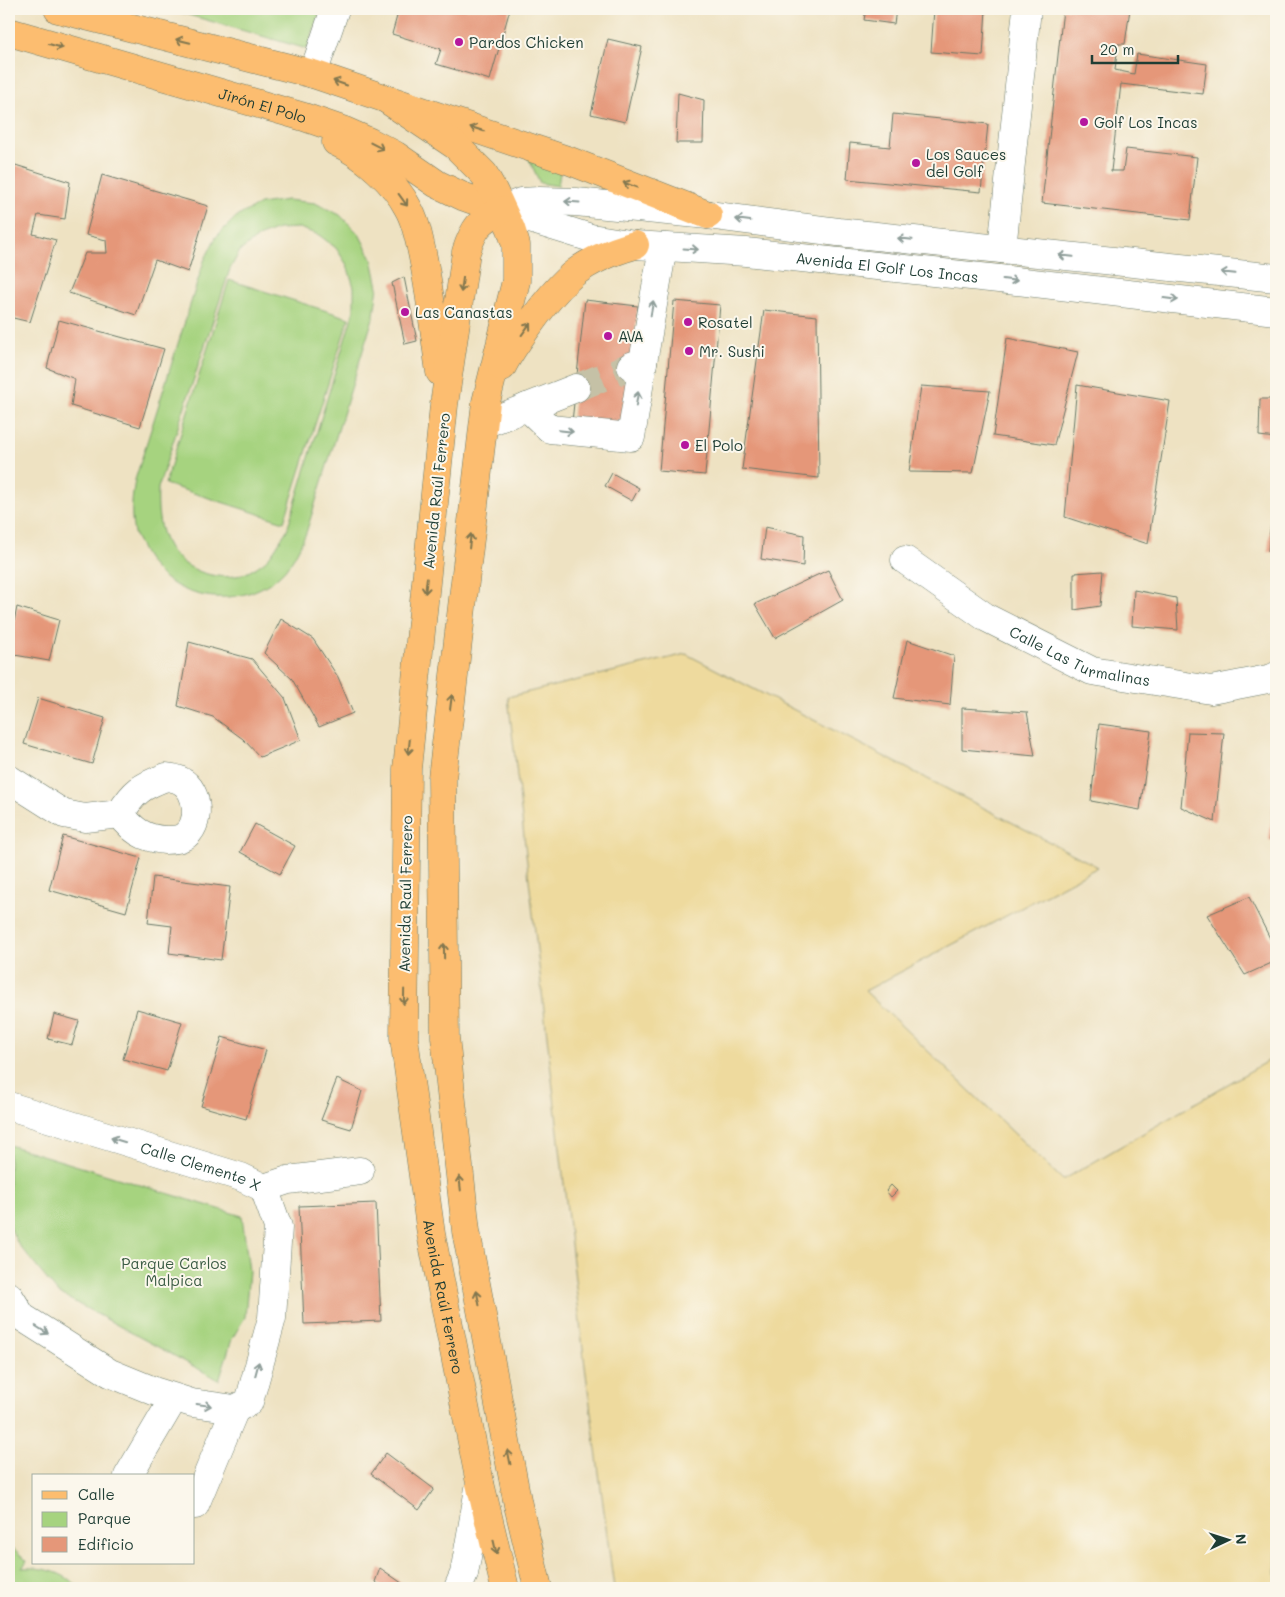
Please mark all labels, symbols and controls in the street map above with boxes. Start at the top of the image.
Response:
place label: Pardos Chicken [469,32,584,52]
scale bar [1092,32,1179,64]
one-way arrow [176,36,192,45]
marker: Pardos Chicken [453,36,465,48]
text: 20 m [1100,39,1134,59]
one-way arrow [47,41,63,51]
one-way arrow [332,78,348,88]
street label: Jirón El Polo [217,83,309,127]
place label: Golf Los Incas [1094,112,1198,132]
marker: Golf Los Incas [1078,116,1090,128]
one-way arrow [470,124,486,133]
one-way arrow [370,141,385,151]
place label: Los Sauces del Golf [926,144,1006,181]
marker: Los Sauces del Golf [910,157,922,169]
one-way arrow [623,179,638,189]
one-way arrow [398,193,408,207]
one-way arrow [565,198,581,207]
one-way arrow [736,215,752,225]
one-way arrow [897,234,913,244]
one-way arrow [683,244,699,253]
street label: Avenida El Golf Los Incas [795,247,980,287]
one-way arrow [1059,251,1075,261]
one-way arrow [1220,268,1236,278]
one-way arrow [1001,275,1017,285]
one-way arrow [456,277,466,293]
one-way arrow [1163,294,1179,304]
one-way arrow [648,301,658,317]
place label: Las Canastas [415,302,513,322]
marker: Las Canastas [399,306,411,318]
place label: Rosatel [698,312,753,332]
marker: Rosatel [682,316,694,328]
one-way arrow [521,323,531,337]
place label: AVA [618,326,644,346]
marker: AVA [602,330,614,342]
place label: Mr. Sushi [699,341,765,361]
marker: Mr. Sushi [683,345,695,357]
one-way arrow [632,392,642,408]
street label: Avenida Raúl Ferrero [418,412,454,570]
one-way arrow [558,426,574,436]
place label: El Polo [695,435,743,455]
marker: El Polo [679,439,691,451]
one-way arrow [465,533,475,549]
one-way arrow [421,577,431,593]
street label: Calle Las Turmalinas [1006,621,1152,690]
one-way arrow [446,694,456,710]
one-way arrow [404,739,414,755]
street label: Avenida Raúl Ferrero [394,815,416,973]
one-way arrow [439,944,449,960]
one-way arrow [399,988,409,1005]
one-way arrow [110,1134,126,1144]
street label: Calle Clemente X [138,1137,265,1195]
one-way arrow [455,1175,465,1191]
street label: Avenida Raúl Ferrero [419,1218,468,1376]
park label: Parque Carlos Malpica [121,1253,227,1290]
one-way arrow [473,1290,483,1306]
one-way arrow [35,1325,49,1335]
one-way arrow [253,1362,263,1378]
one-way arrow [196,1400,212,1410]
one-way arrow [504,1450,513,1466]
legend [32,1474,195,1564]
text: Calle [78,1484,115,1504]
text: Parque [78,1508,131,1528]
north arrow [1202,1514,1252,1564]
text: N [1232,1533,1251,1545]
text: Edificio [78,1534,134,1554]
one-way arrow [491,1539,500,1555]

